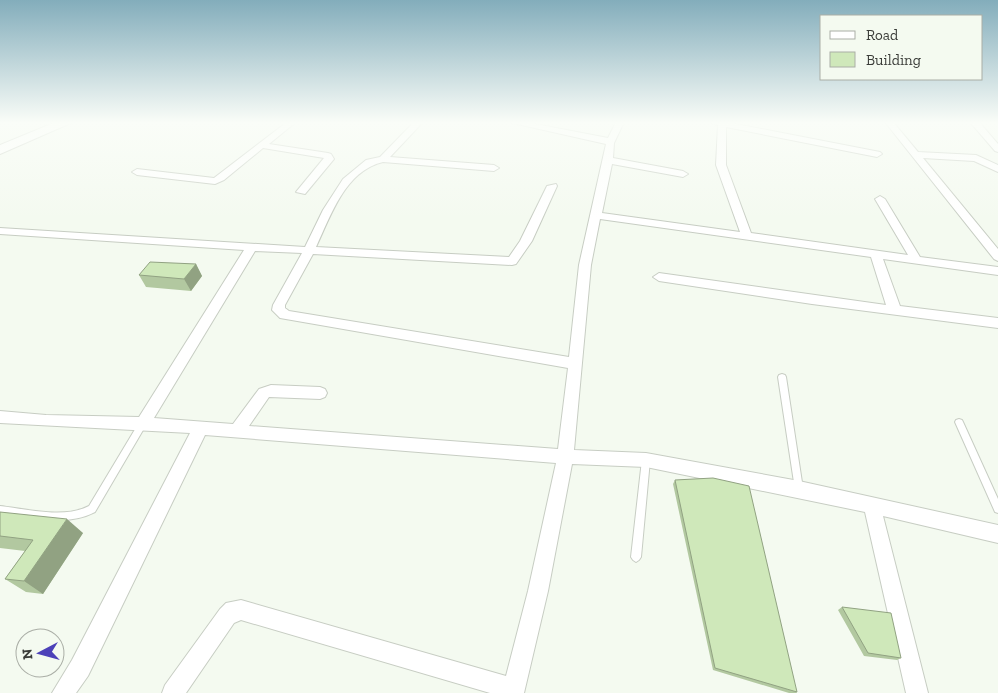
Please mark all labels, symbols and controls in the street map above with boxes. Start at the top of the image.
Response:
legend [820,15,983,80]
text: Road [866,26,899,44]
text: Building [866,51,921,69]
north arrow [15,628,65,678]
text: N [19,648,37,660]

